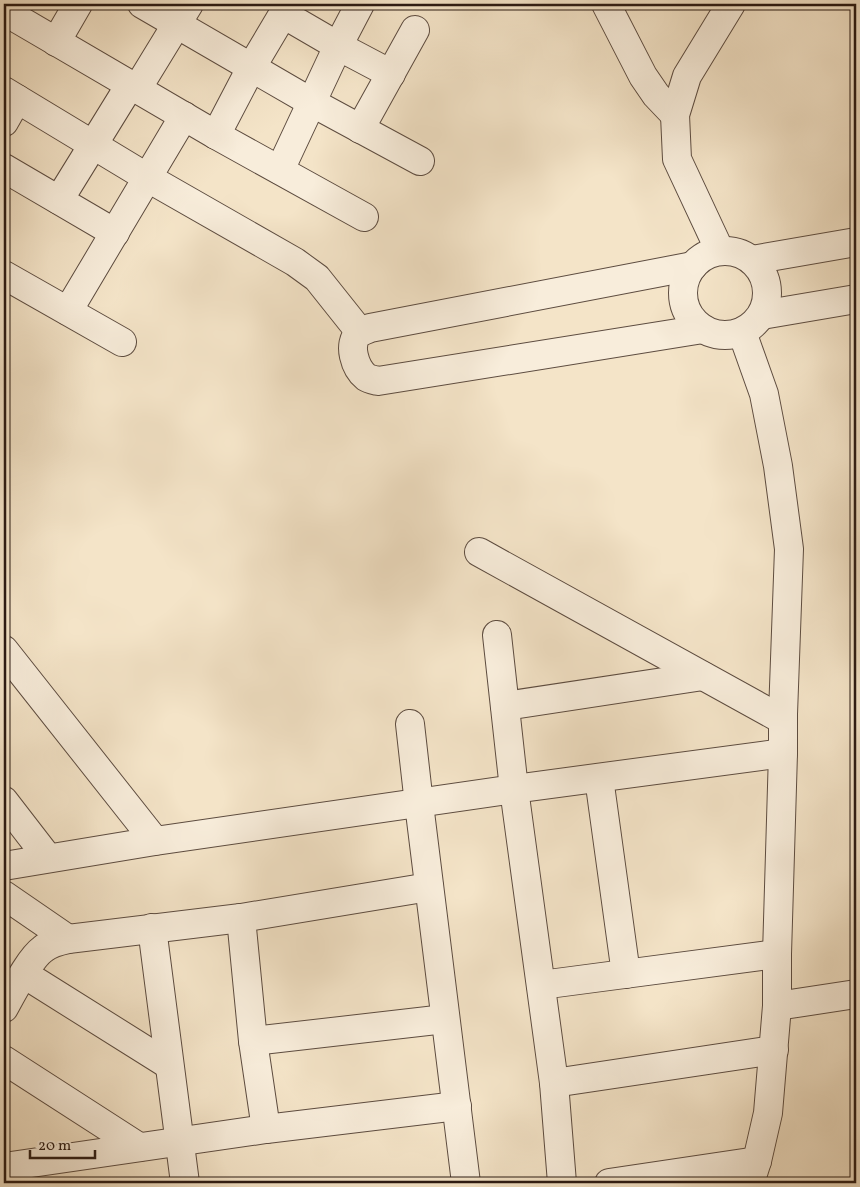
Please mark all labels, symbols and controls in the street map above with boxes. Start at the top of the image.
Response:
scale bar [30,1127,95,1159]
text: 20 m [38,1136,71,1157]

